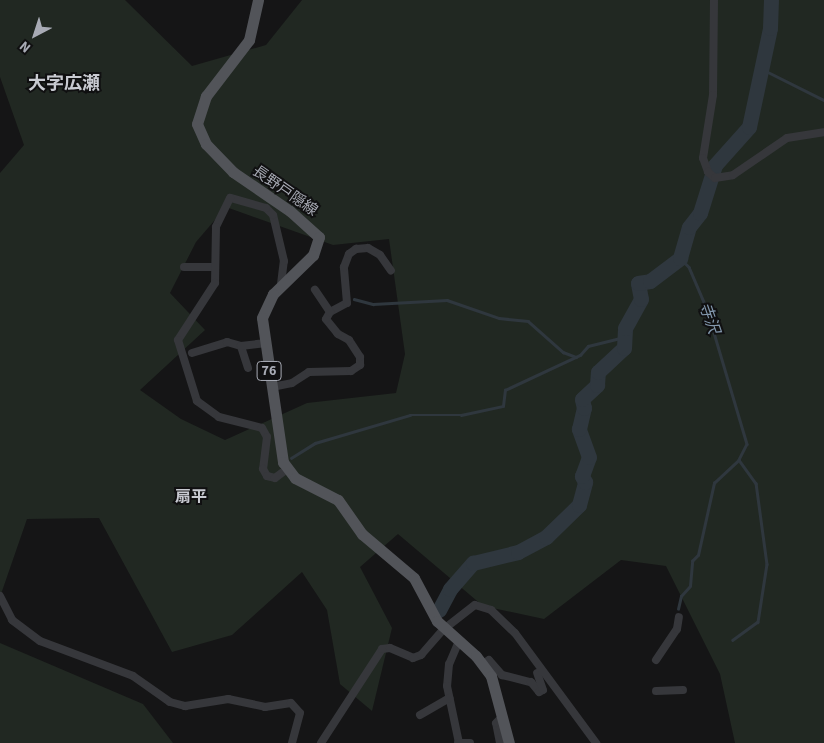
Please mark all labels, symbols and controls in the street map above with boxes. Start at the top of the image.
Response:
north arrow [10,10,60,60]
text: N [15,36,35,57]
district label: 大字広瀬 [28,73,100,95]
street label: 長野戸隠線 [249,162,321,220]
water label: 寺沢 [695,300,723,336]
road number: 76 [256,360,282,382]
district label: 扇平 [175,487,207,507]

